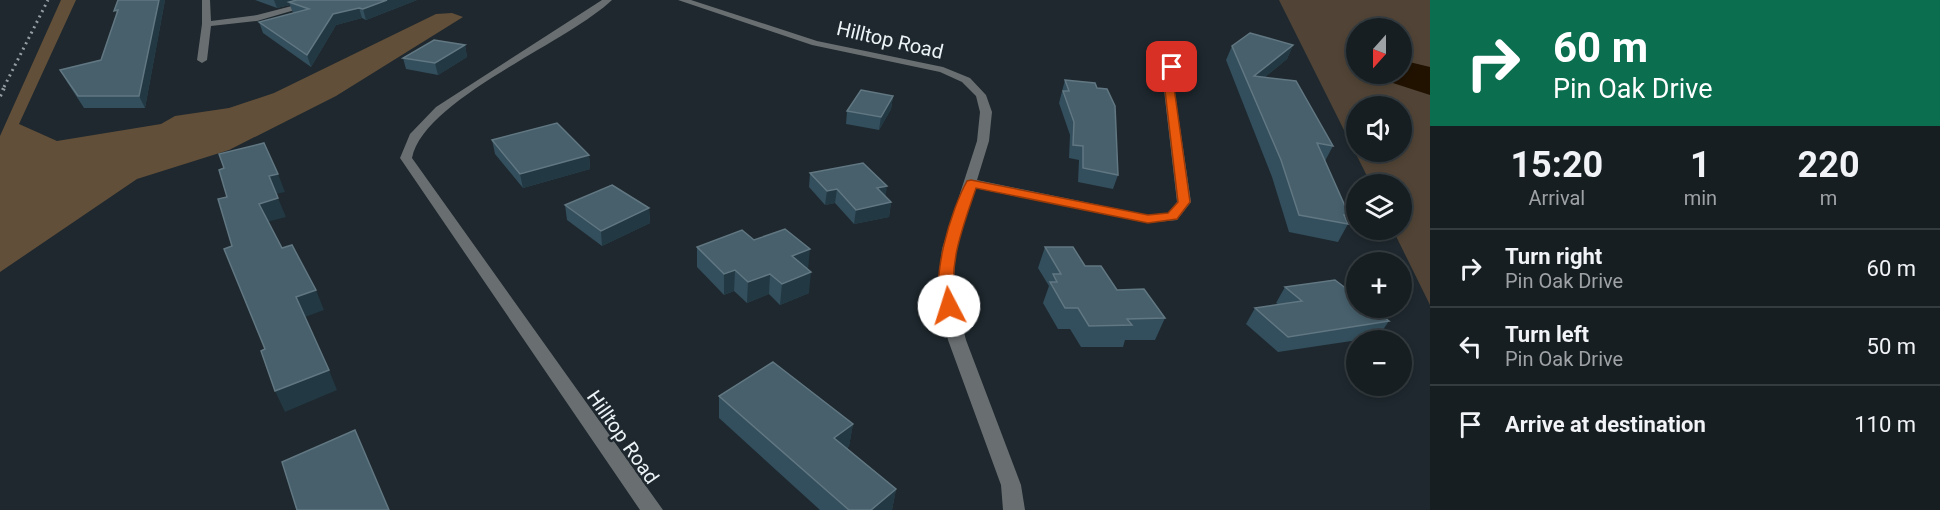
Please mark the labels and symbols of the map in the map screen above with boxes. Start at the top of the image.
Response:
street label: Hilltop Road [834,16,946,64]
north arrow [1346,18,1412,84]
pin [1146,41,1197,92]
position arrow [917,274,981,338]
street label: Hilltop Road [582,386,664,488]

